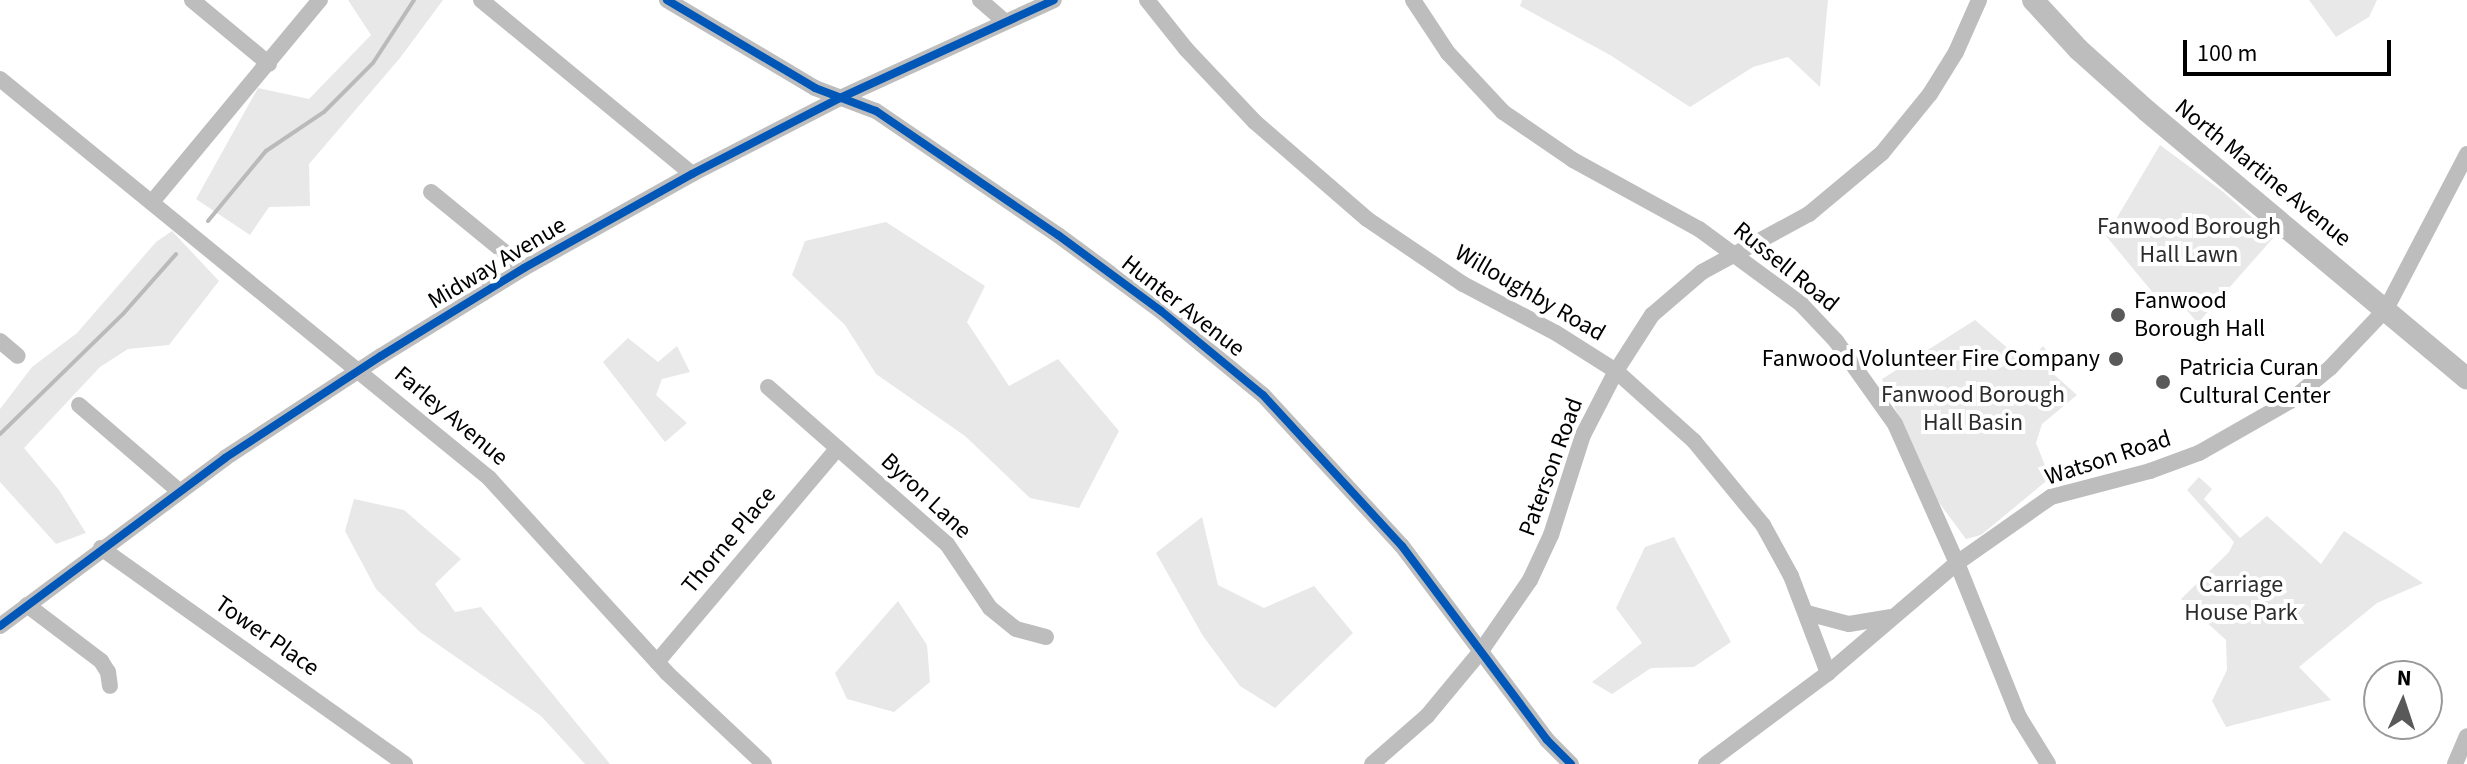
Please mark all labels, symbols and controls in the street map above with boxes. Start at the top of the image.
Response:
scale bar [2187,24,2395,74]
text: 100 m [2197,36,2257,71]
street label: North Martine Avenue [2169,93,2357,253]
street label: Midway Avenue [423,211,571,315]
park label: Fanwood Borough Hall Lawn [2097,213,2281,269]
street label: Russell Road [1727,216,1845,318]
street label: Willoughby Road [1450,238,1610,348]
street label: Hunter Avenue [1116,249,1250,363]
place label: Fanwood Borough Hall [2134,287,2265,343]
marker: Fanwood Borough Hall [2109,306,2127,324]
place label: Fanwood Volunteer Fire Company [1762,345,2100,373]
marker: Fanwood Volunteer Fire Company [2107,350,2125,368]
place label: Patricia Curan Cultural Center [2179,354,2330,410]
street label: Farley Avenue [388,360,514,472]
marker: Patricia Curan Cultural Center [2154,373,2172,391]
park label: Fanwood Borough Hall Basin [1881,381,2065,437]
street label: Paterson Road [1513,394,1589,540]
street label: Watson Road [2041,424,2175,492]
street label: Byron Lane [875,447,977,545]
street label: Thorne Place [676,480,782,600]
park label: Carriage House Park [2184,571,2298,627]
street label: Tower Place [209,590,325,682]
north arrow [2363,660,2443,740]
text: N [2396,662,2412,694]

